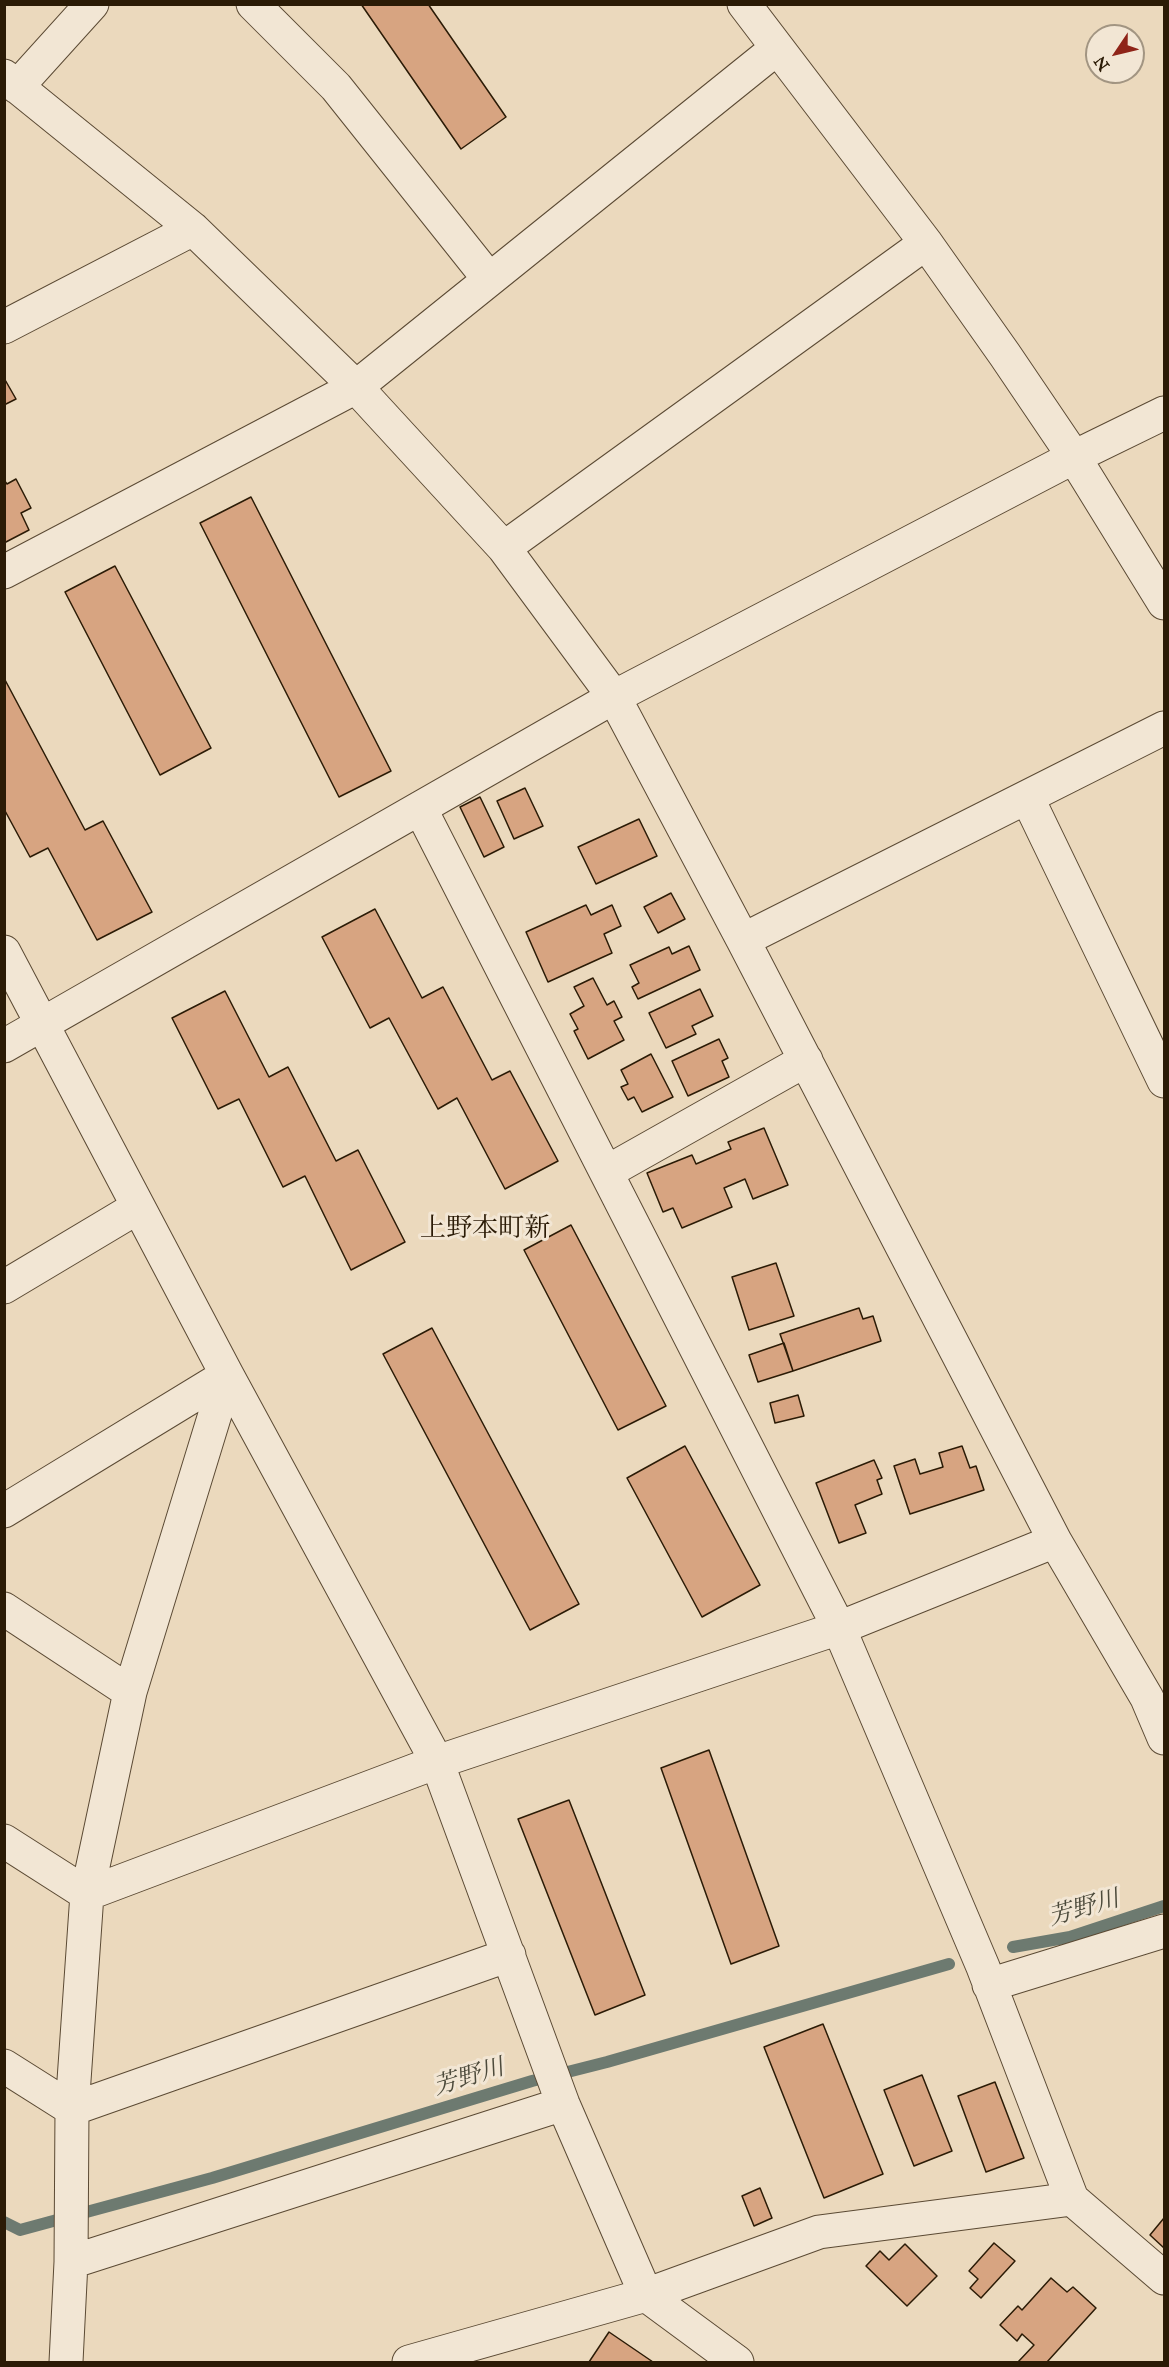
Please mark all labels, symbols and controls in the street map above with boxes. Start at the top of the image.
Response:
north arrow [1085,24,1145,84]
text: N [1090,52,1113,74]
district label: 上野本町新 [420,1214,550,1246]
water label: 芳野川 [1045,1885,1123,1933]
water label: 芳野川 [430,2054,508,2102]

